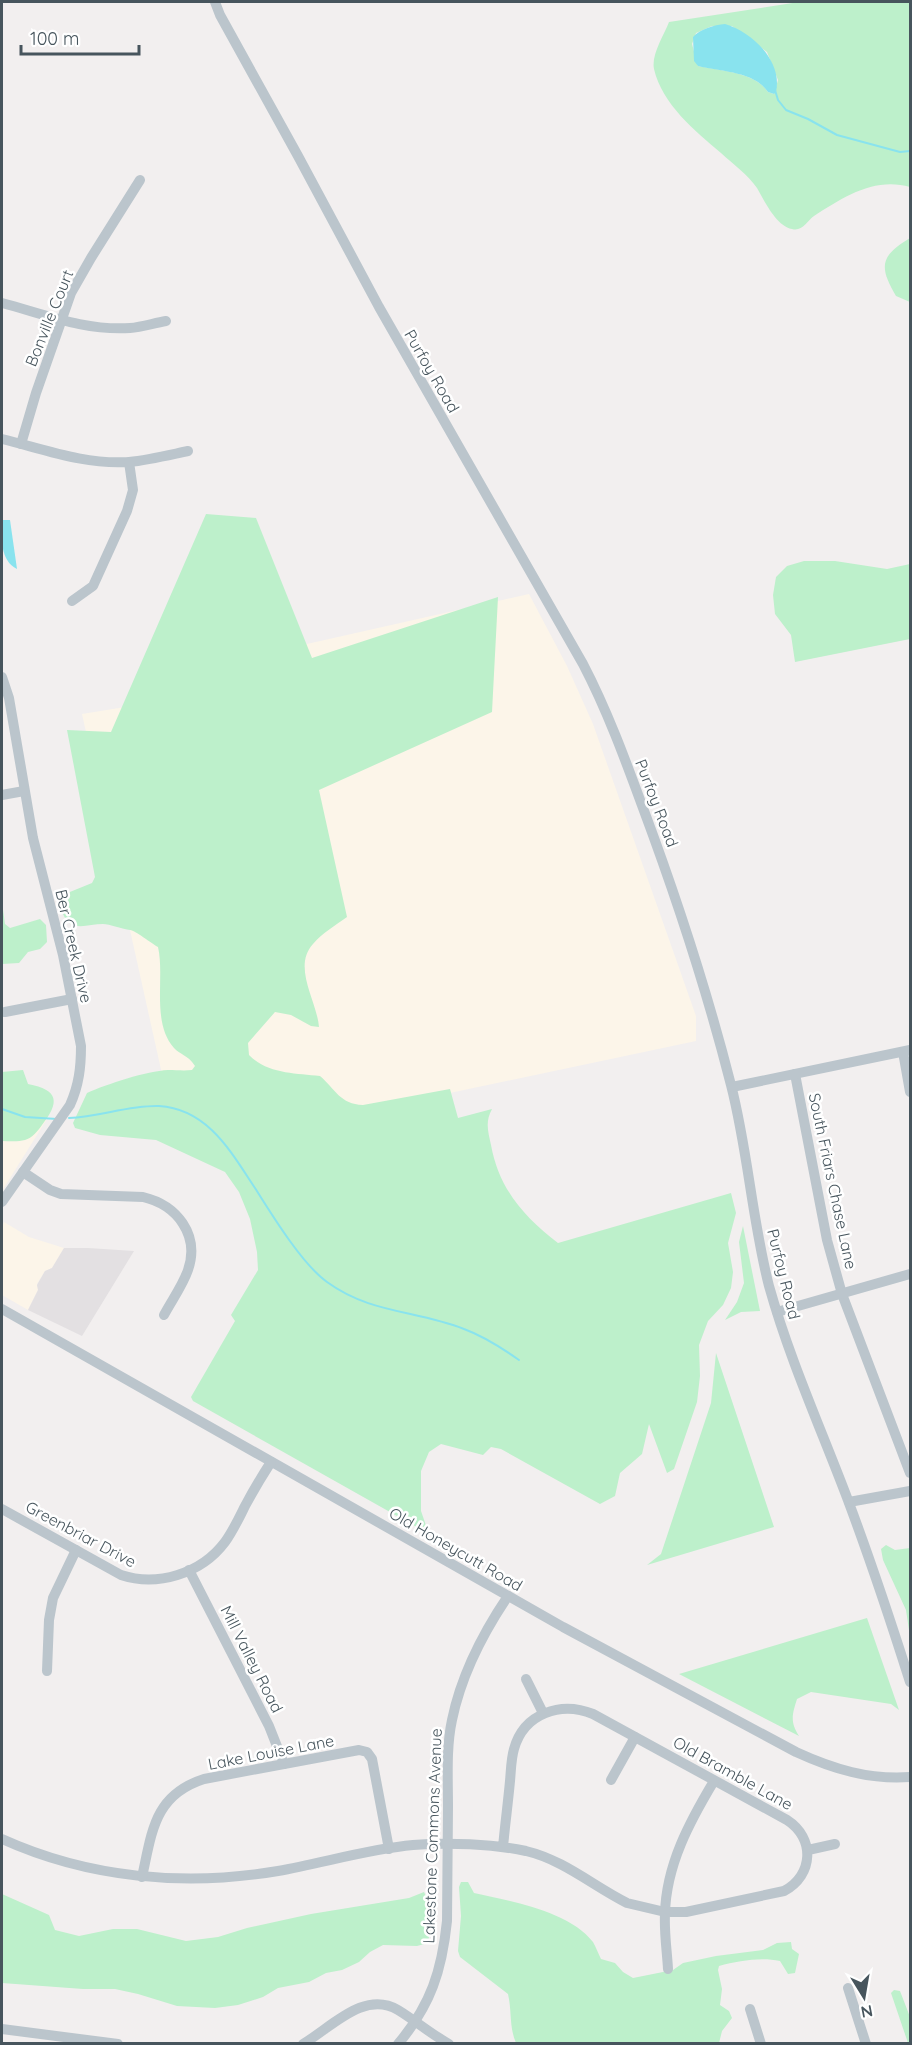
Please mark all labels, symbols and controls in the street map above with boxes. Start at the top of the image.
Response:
scale bar [21,18,140,56]
text: 100 m [30,27,79,50]
street label: Bonville Court [21,267,77,369]
street label: Purfoy Road [400,326,464,416]
street label: Purfoy Road [631,756,683,850]
street label: Ber Creek Drive [51,887,97,1005]
street label: South Friars Chase Lane [805,1091,861,1271]
street label: Purfoy Road [763,1227,805,1321]
street label: Greenbriar Drive [22,1496,140,1572]
street label: Old Honeycutt Road [386,1503,526,1595]
street label: Mill Valley Road [216,1602,288,1716]
street label: Lakestone Commons Avenue [418,1728,446,1944]
street label: Lake Louise Lane [206,1730,336,1774]
street label: Old Bramble Lane [670,1732,796,1814]
north arrow [834,1967,894,2027]
text: N [859,2001,875,2023]

